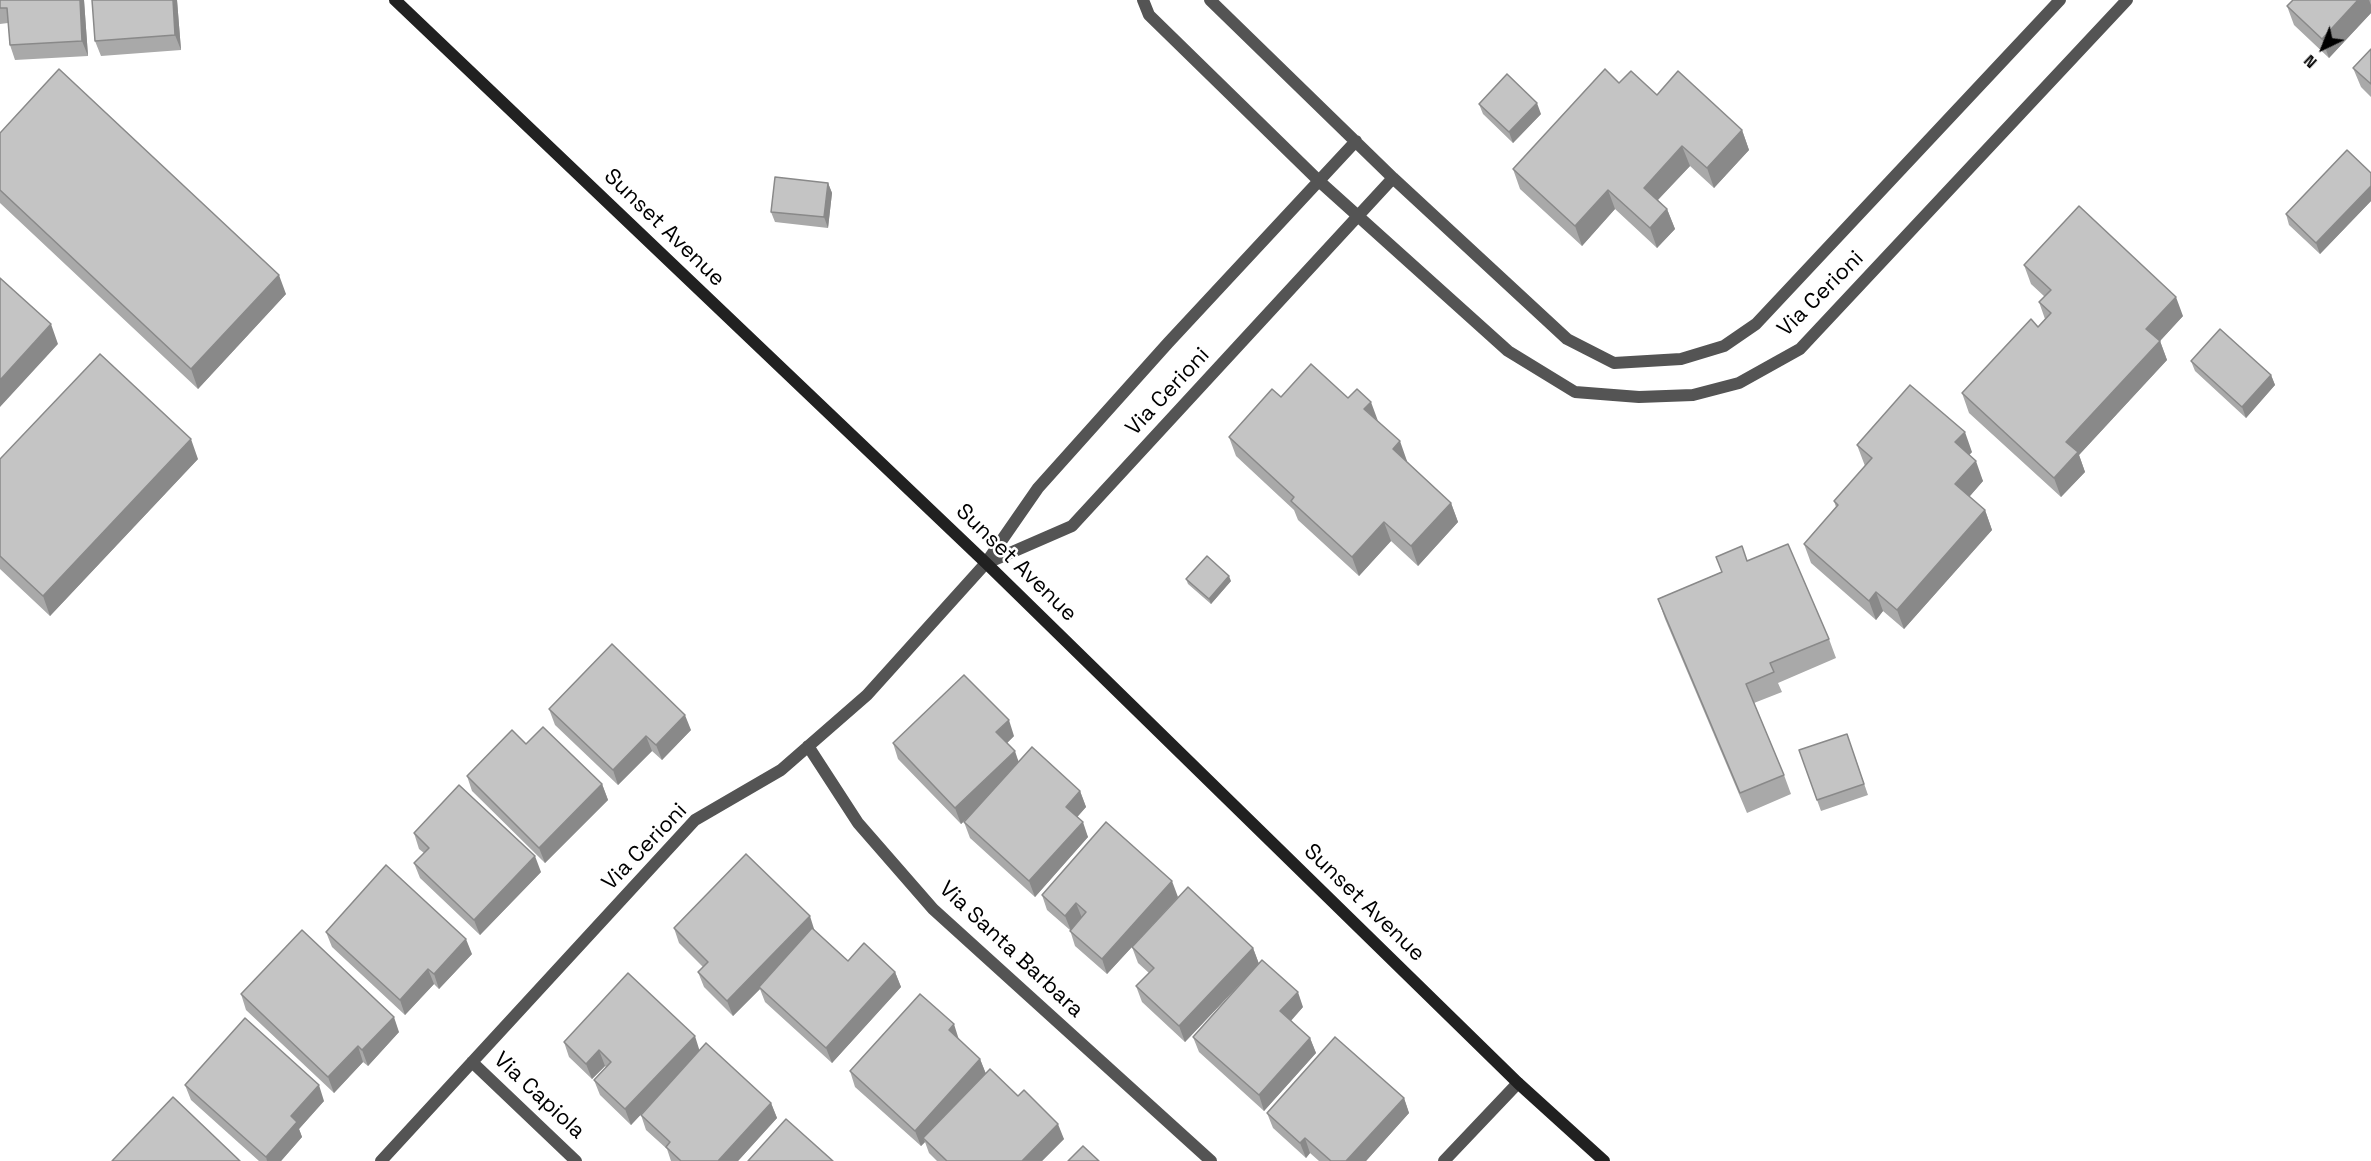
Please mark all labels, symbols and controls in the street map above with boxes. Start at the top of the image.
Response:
north arrow [2293,18,2353,78]
text: N [2299,50,2321,73]
street label: Sunset Avenue [598,164,730,292]
street label: Via Cerioni [1773,246,1869,342]
street label: Via Cerioni [1121,343,1215,441]
street label: Sunset Avenue [950,499,1082,627]
street label: Via Cerioni [597,798,693,896]
street label: Sunset Avenue [1298,839,1430,967]
street label: Via Santa Barbara [933,876,1089,1024]
street label: Via Capiola [488,1047,590,1145]

